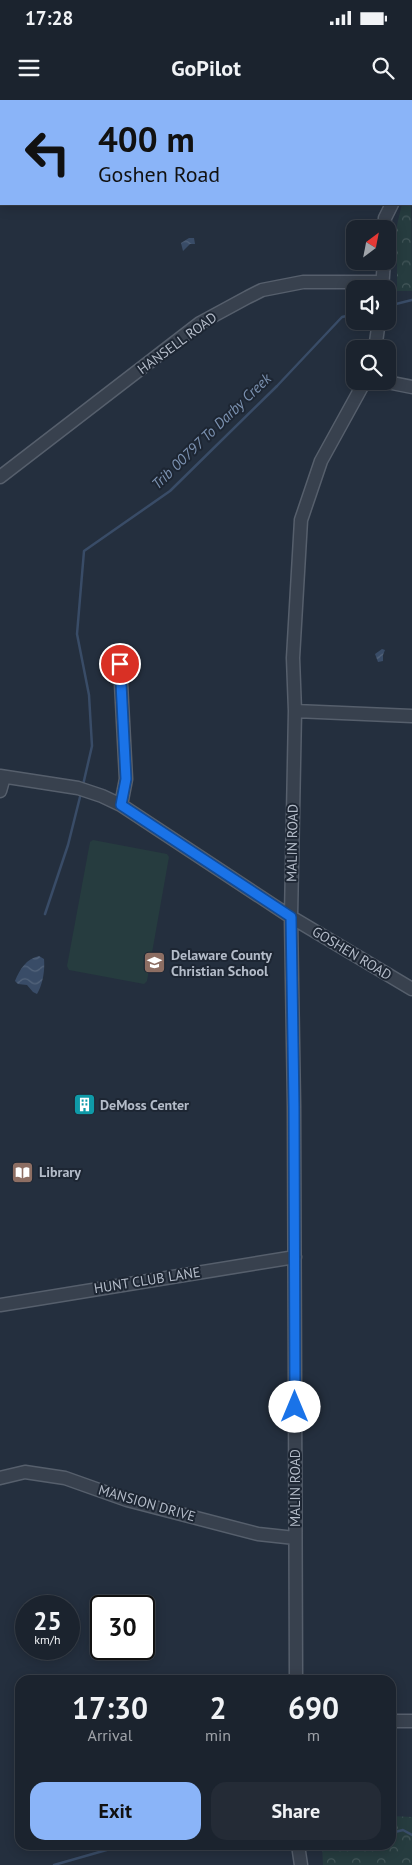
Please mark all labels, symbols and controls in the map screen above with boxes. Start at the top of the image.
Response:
text: 17:28 [25,6,73,30]
icon: menu [15,54,43,82]
text: GoPilot [171,54,241,82]
icon: search [369,54,397,82]
text: 400 m [98,116,195,162]
icon: left [15,120,80,185]
text: Goshen Road [98,160,220,188]
north arrow [346,220,396,270]
map controls [346,220,396,390]
button: sound [346,280,396,330]
street label: HANSELL ROAD [134,308,220,378]
button: search [346,340,396,390]
water label: Trib 00797 To Darby Creek [147,368,276,493]
pin [99,643,141,685]
icon: arrive [106,650,134,678]
street label: MALIN ROAD [282,804,302,882]
street label: GOSHEN ROAD [309,922,395,984]
place label: Delaware County Christian School [171,946,272,980]
school or university icon: Delaware County Christian School [143,951,167,975]
building icon: DeMoss Center [72,1093,96,1117]
place label: DeMoss Center [100,1096,189,1114]
library icon: Library [11,1160,35,1184]
place label: Library [39,1163,81,1181]
street label: HUNT CLUB LANE [92,1263,202,1297]
position arrow [268,1380,320,1432]
street label: MALIN ROAD [286,1449,304,1527]
street label: MANSION DRIVE [96,1481,198,1525]
speed limit sign: 30 [90,1595,155,1660]
text: 25 [33,1605,62,1637]
text: km/h [34,1632,61,1647]
text: 17:30 [72,1688,148,1727]
text: 2 [210,1688,227,1727]
text: 690 [288,1688,339,1727]
text: Arrival [88,1725,132,1745]
text: min [205,1725,231,1745]
text: m [307,1725,320,1745]
button: Exit [30,1782,201,1840]
button: Share [211,1782,381,1840]

